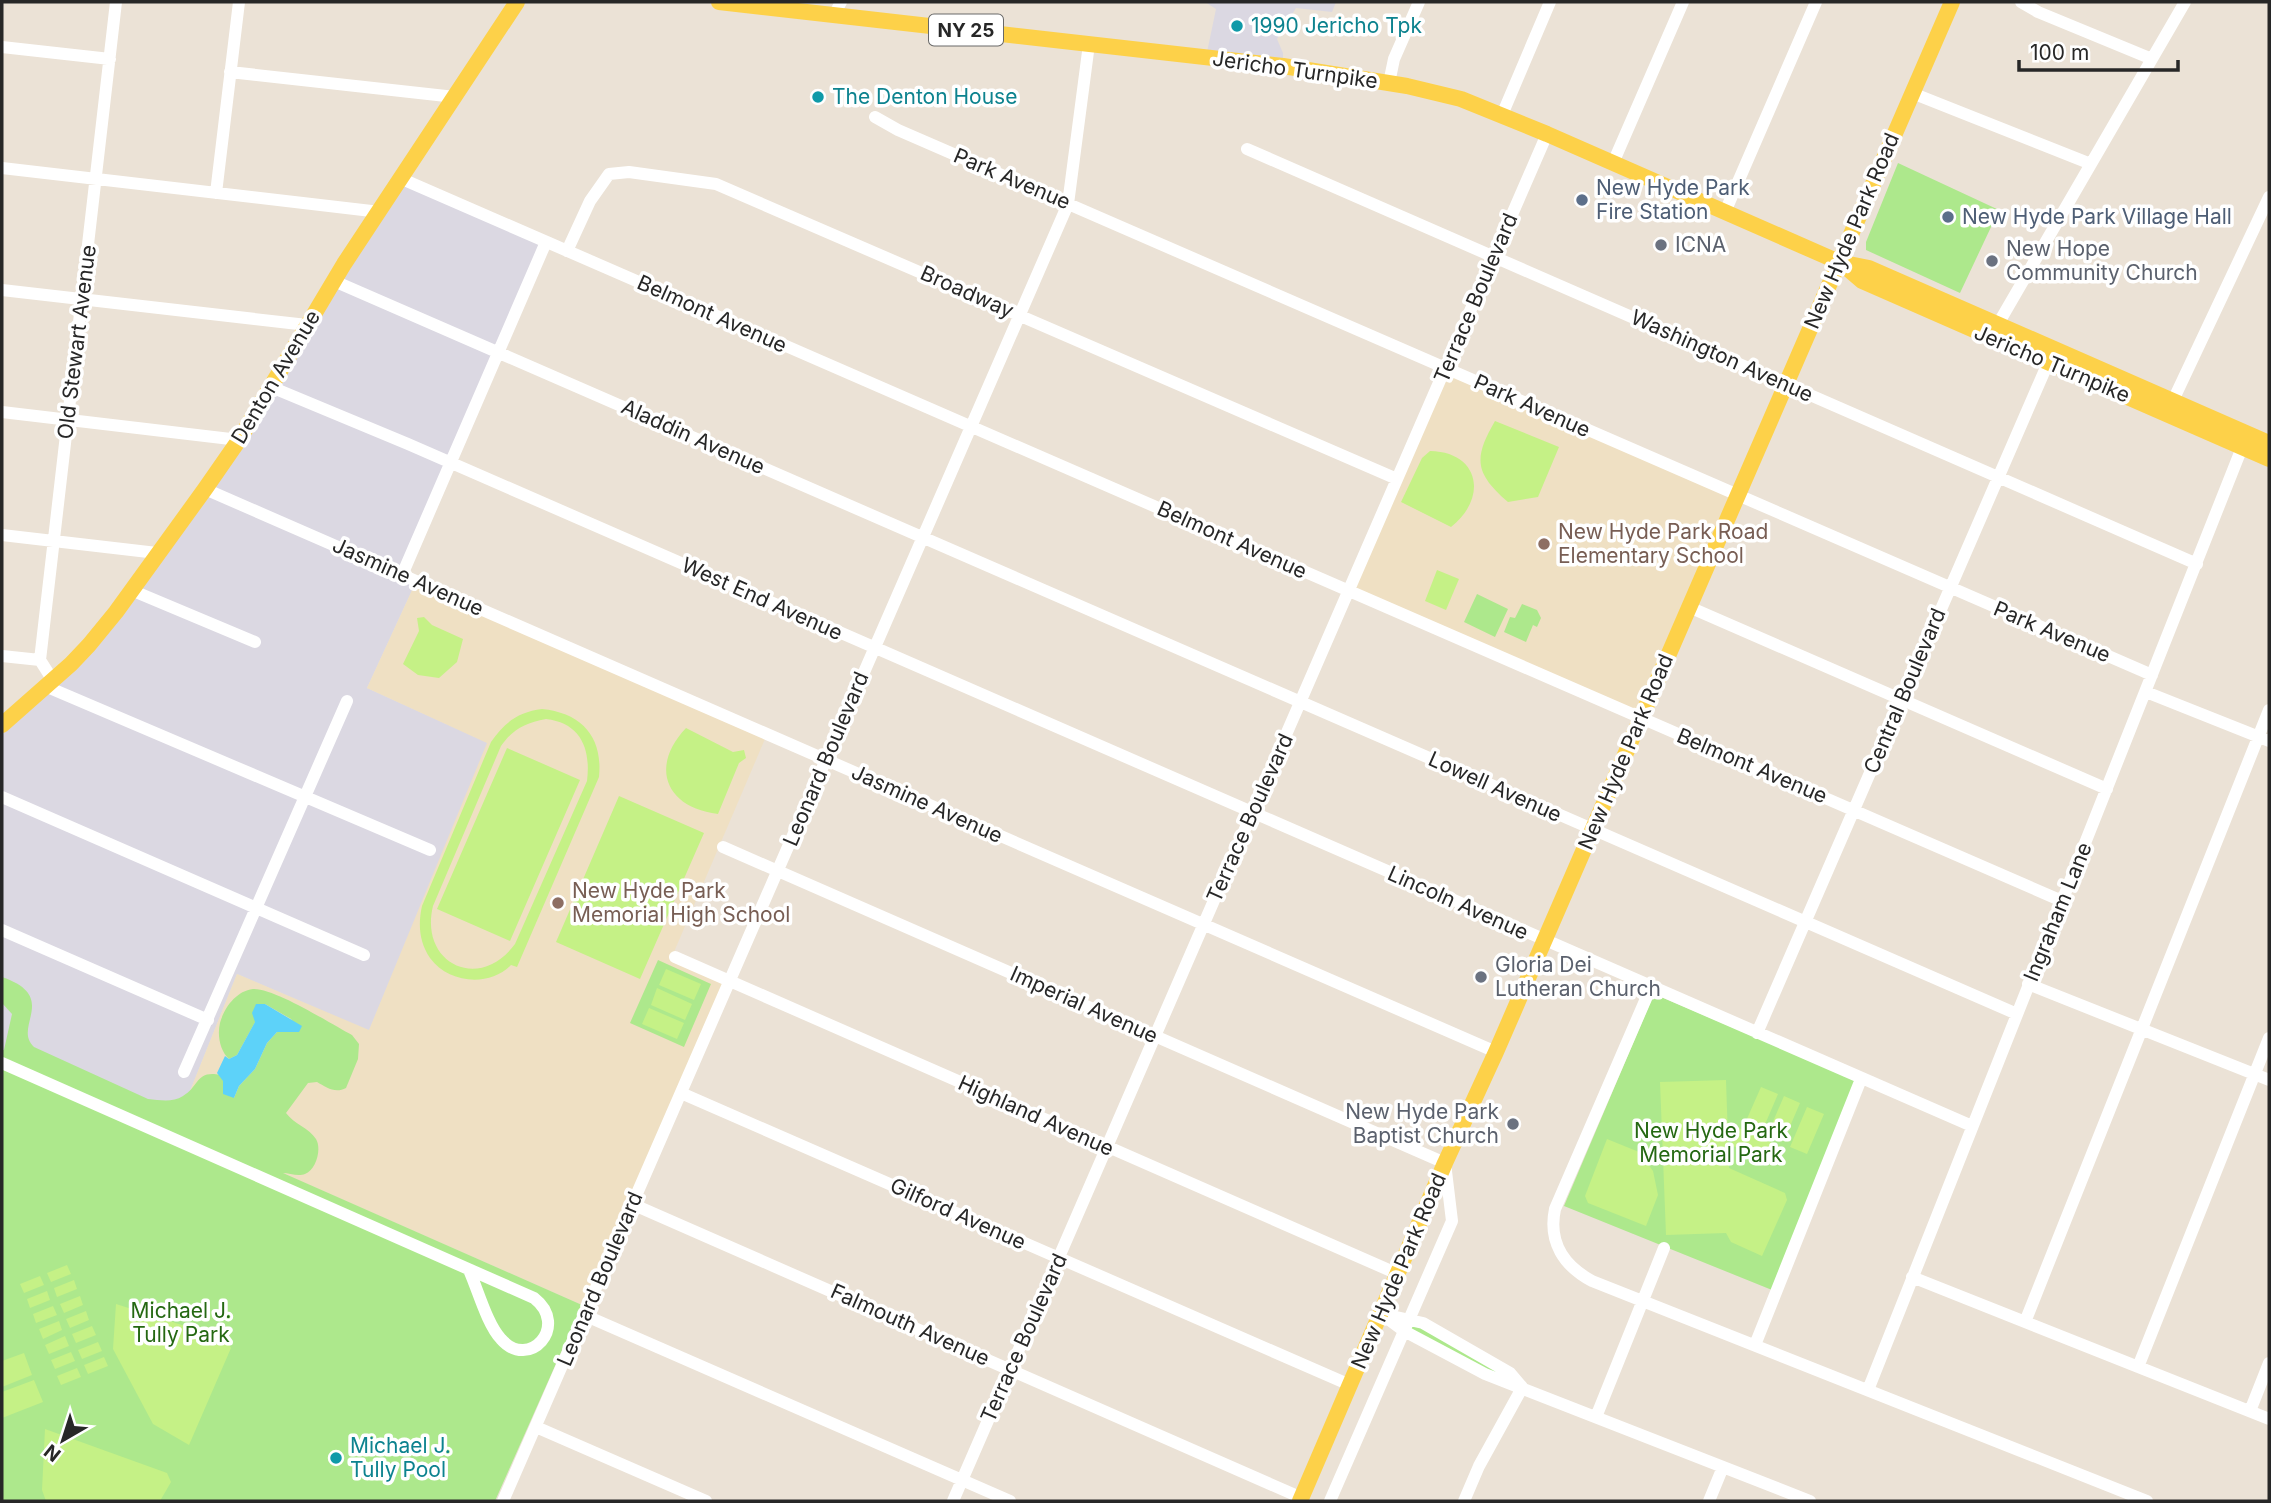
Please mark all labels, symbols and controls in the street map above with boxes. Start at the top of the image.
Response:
place label: 1990 Jericho Tpk [1251,13,1422,38]
road number: NY 25 [929,14,1003,46]
marker: 1990 Jericho Tpk [1229,18,1245,34]
scale bar [2019,28,2178,72]
text: 100 m [2030,40,2089,65]
street label: Jericho Turnpike [1211,46,1379,93]
place label: The Denton House [832,84,1017,109]
marker: The Denton House [810,89,826,105]
street label: New Hyde Park Road [1799,129,1904,333]
street label: Park Avenue [950,143,1074,214]
place label: New Hyde Park Fire Station [1596,175,1750,224]
marker: New Hyde Park Fire Station [1574,192,1590,208]
place label: New Hyde Park Village Hall [1962,204,2232,229]
street label: Terrace Boulevard [1429,209,1523,386]
marker: New Hyde Park Village Hall [1940,209,1956,225]
place label: ICNA [1675,232,1726,257]
place label: New Hope Community Church [2006,236,2198,285]
marker: ICNA [1653,237,1669,253]
street label: Old Stewart Avenue [52,243,101,441]
marker: New Hope Community Church [1984,253,2000,269]
street label: Broadway [917,260,1018,323]
street label: Belmont Avenue [634,269,791,358]
street label: Washington Avenue [1627,304,1817,407]
street label: Denton Avenue [226,306,325,448]
street label: Jericho Turnpike [1971,319,2134,408]
street label: Park Avenue [1470,369,1594,442]
street label: Aladdin Avenue [618,394,769,479]
street label: Belmont Avenue [1154,495,1311,584]
place label: New Hyde Park Road Elementary School [1558,519,1768,568]
street label: Jasmine Avenue [329,532,488,621]
marker: New Hyde Park Road Elementary School [1536,536,1552,552]
street label: West End Avenue [678,552,846,645]
street label: Park Avenue [1990,596,2114,667]
street label: Central Boulevard [1858,604,1951,777]
street label: New Hyde Park Road [1573,650,1678,854]
street label: Leonard Boulevard [778,668,874,850]
street label: Belmont Avenue [1673,723,1831,809]
street label: Terrace Boulevard [1201,730,1298,906]
street label: Lowell Avenue [1425,746,1566,827]
street label: Jasmine Avenue [848,759,1007,848]
street label: Ingraham Lane [2018,839,2097,985]
street label: Lincoln Avenue [1384,860,1532,945]
place label: New Hyde Park Memorial High School [572,878,790,927]
marker: New Hyde Park Memorial High School [550,895,566,911]
place label: Gloria Dei Lutheran Church [1495,952,1661,1001]
street label: Imperial Avenue [1006,961,1162,1048]
marker: Gloria Dei Lutheran Church [1473,969,1489,985]
street label: Highland Avenue [954,1070,1118,1161]
place label: New Hyde Park Baptist Church [1345,1099,1499,1148]
marker: New Hyde Park Baptist Church [1505,1116,1521,1132]
park label: New Hyde Park Memorial Park [1634,1118,1788,1167]
street label: New Hyde Park Road [1346,1169,1451,1373]
street label: Gilford Avenue [887,1172,1030,1255]
street label: Leonard Boulevard [552,1188,648,1370]
street label: Terrace Boulevard [975,1250,1072,1426]
street label: Falmouth Avenue [827,1278,993,1371]
park label: Michael J. Tully Park [131,1298,231,1347]
north arrow [28,1405,98,1475]
place label: Michael J. Tully Pool [350,1433,451,1482]
text: N [40,1439,65,1466]
marker: Michael J. Tully Pool [328,1450,344,1466]

